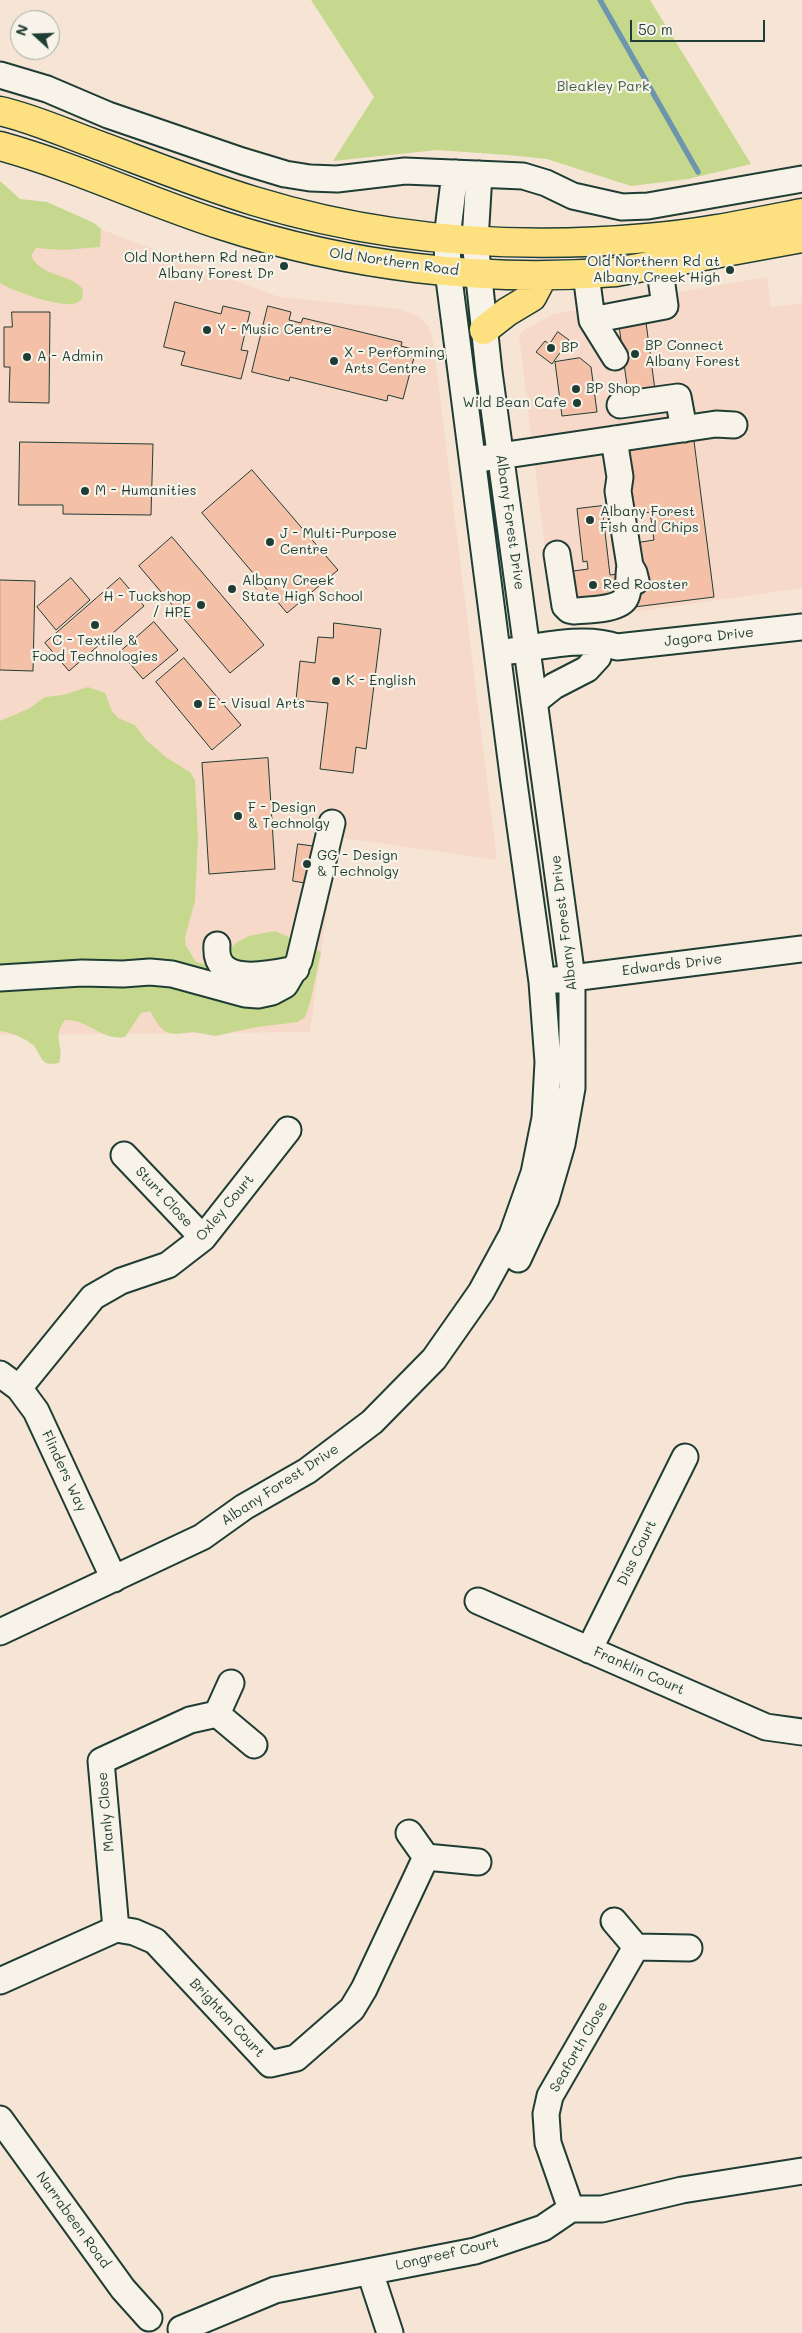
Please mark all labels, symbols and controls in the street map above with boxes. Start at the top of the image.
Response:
north arrow [10,10,60,60]
scale bar [632,10,767,42]
text: 50 m [638,19,673,39]
text: N [11,22,32,38]
park label: Bleakley Park [557,79,649,95]
street label: Old Northern Road [328,245,460,279]
place label: Old Northern Rd near Albany Forest Dr [124,250,274,282]
place label: Old Northern Rd at Albany Creek High [587,254,720,286]
marker: Old Northern Rd near Albany Forest Dr [278,260,290,272]
marker: Old Northern Rd at Albany Creek High [724,264,736,276]
place label: Y - Music Centre [217,322,332,338]
marker: Y - Music Centre [201,324,213,336]
place label: BP Connect Albany Forest [645,338,740,371]
place label: BP [561,340,578,356]
marker: BP [545,342,557,354]
place label: X - Performing Arts Centre [344,345,445,378]
marker: BP Connect Albany Forest [629,348,641,360]
place label: A - Admin [37,349,103,365]
marker: A - Admin [21,351,33,363]
marker: X - Performing Arts Centre [328,355,340,367]
place label: BP Shop [586,381,640,397]
marker: BP Shop [570,383,582,395]
place label: Wild Bean Cafe [462,395,567,411]
marker: Wild Bean Cafe [571,397,583,409]
street label: Albany Forest Drive [492,453,528,591]
place label: M - Humanities [95,483,196,499]
marker: M - Humanities [79,485,91,497]
place label: Albany Forest Fish and Chips [600,504,699,536]
marker: Albany Forest Fish and Chips [584,514,596,526]
place label: J - Multi-Purpose Centre [280,526,397,558]
marker: J - Multi-Purpose Centre [264,536,276,548]
place label: Albany Creek State High School [242,573,363,606]
place label: Red Rooster [603,577,688,593]
marker: Red Rooster [587,579,599,591]
marker: Albany Creek State High School [226,583,238,595]
place label: H - Tuckshop / HPE [103,589,191,622]
marker: H - Tuckshop / HPE [195,599,207,611]
marker: C - Textile & Food Technologies [89,619,101,631]
street label: Jagora Drive [663,624,755,650]
place label: C - Textile & Food Technologies [32,633,158,666]
place label: K - English [346,673,416,689]
marker: K - English [330,675,342,687]
place label: E - Visual Arts [208,696,305,712]
marker: E - Visual Arts [192,698,204,710]
place label: F - Design & Technolgy [248,800,330,832]
marker: F - Design & Technolgy [232,810,244,822]
place label: GG - Design & Technolgy [317,848,399,880]
street label: Albany Forest Drive [547,854,581,992]
marker: GG - Design & Technolgy [301,858,313,870]
street label: Edwards Drive [621,951,723,979]
street label: Sturt Close [132,1163,196,1231]
street label: Oxley Court [192,1171,258,1245]
street label: Flinders Way [38,1428,90,1514]
street label: Albany Forest Drive [218,1441,342,1529]
street label: Diss Court [614,1517,660,1589]
street label: Franklin Court [591,1643,687,1699]
street label: Manly Close [94,1771,118,1853]
street label: Brighton Court [186,1975,268,2061]
street label: Seaforth Close [546,1999,612,2095]
street label: Narrabeen Road [32,2168,114,2272]
street label: Longreef Court [394,2234,500,2274]

